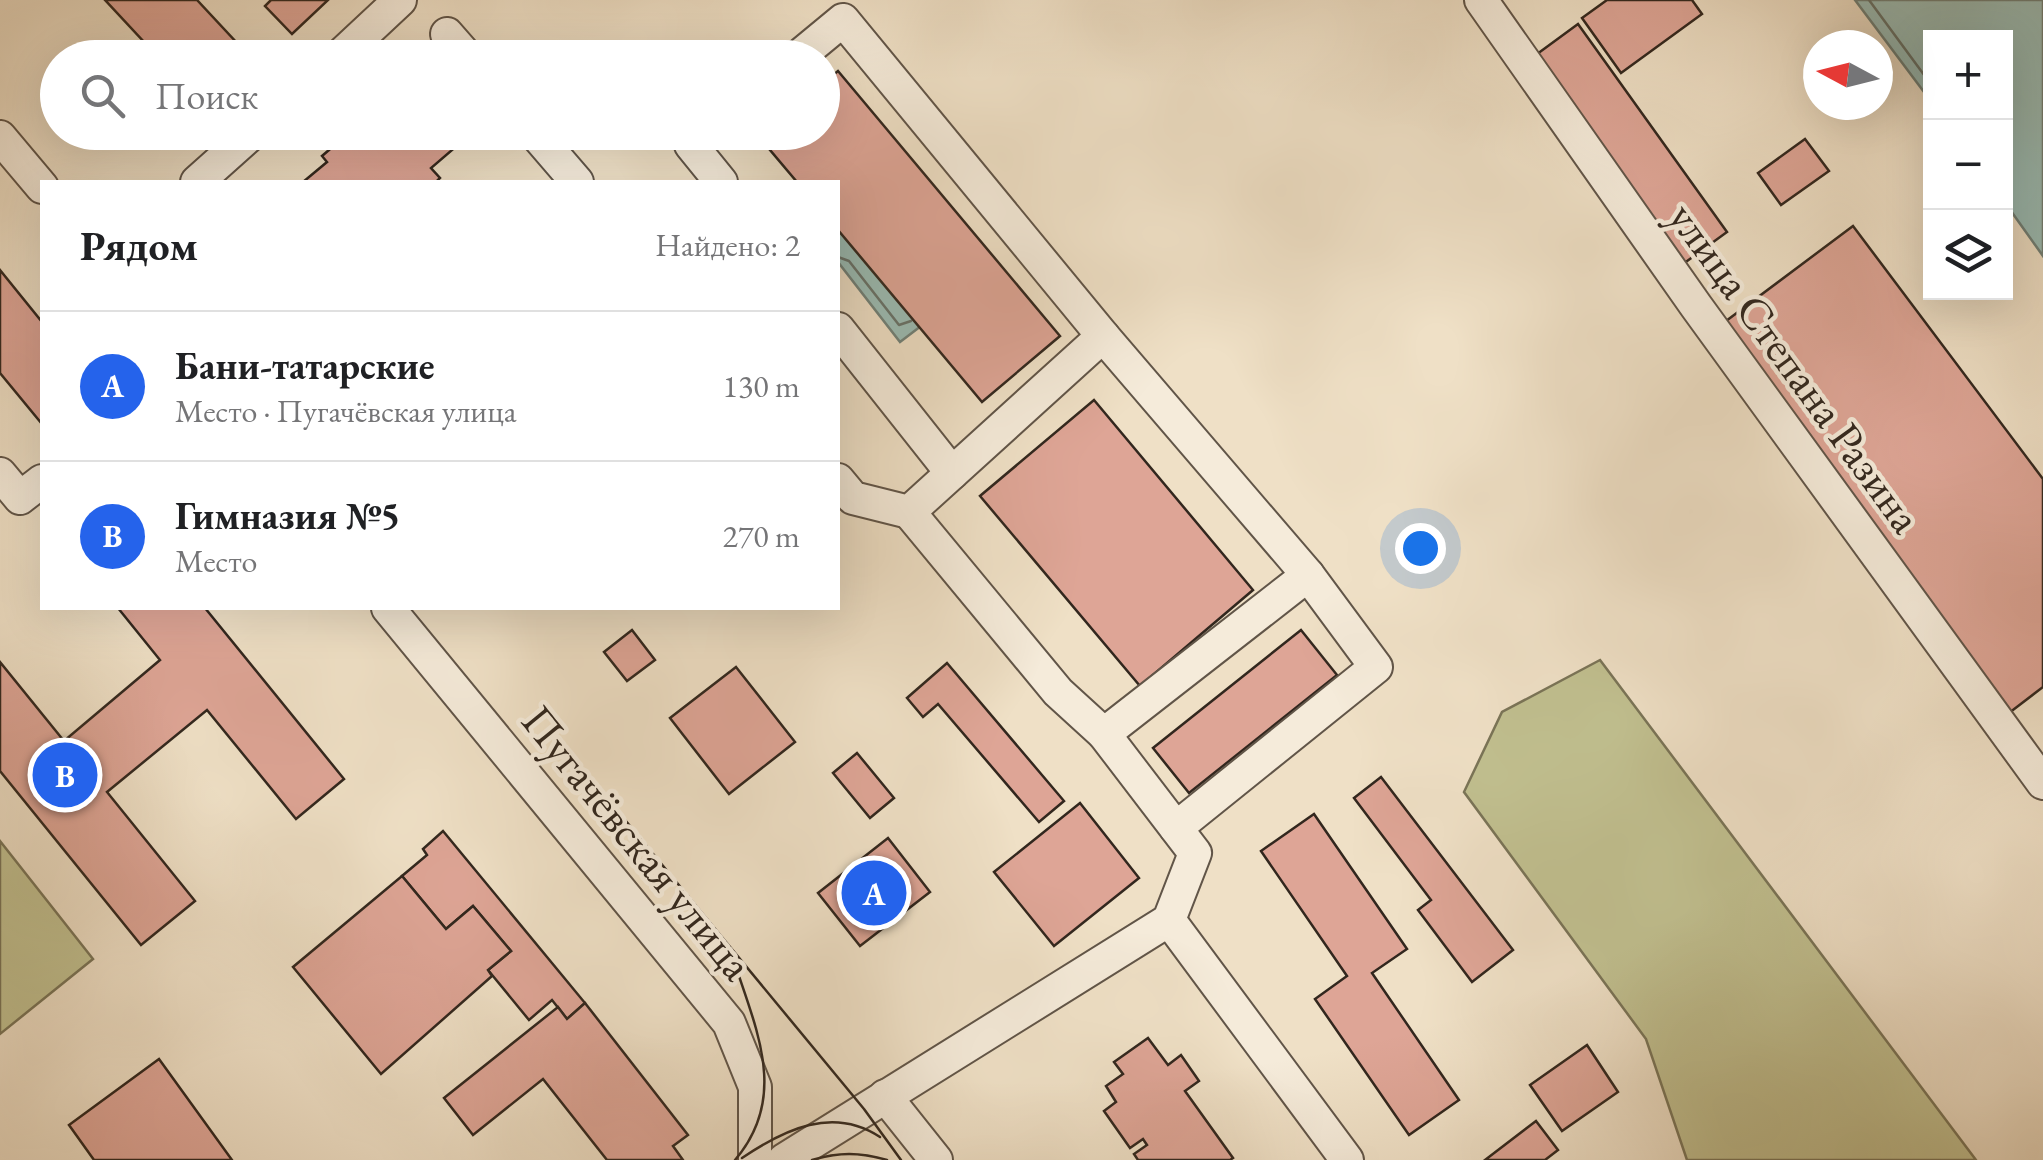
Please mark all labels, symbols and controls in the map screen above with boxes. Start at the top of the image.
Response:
north arrow [1803,30,1893,120]
map controls [1923,30,2013,300]
button: + [1923,30,2013,120]
search box [40,40,840,150]
icon: search [75,68,130,123]
text: Поиск [155,71,258,120]
button: − [1923,120,2013,210]
street label: улица Степана Разина [1656,190,1936,544]
button: layers [1923,210,2013,300]
text: Рядом [80,218,198,273]
text: Найдено: 2 [655,224,800,266]
text: Бани-татарские [175,341,435,390]
text: A [101,365,124,407]
text: 130 m [723,365,800,407]
text: Место · Пугачёвская улица [175,390,516,432]
text: Гимназия №5 [175,491,400,540]
text: B [102,515,123,557]
text: 270 m [723,515,800,557]
your location [1395,523,1446,574]
text: Место [175,540,257,582]
street label: Пугачёвская улица [509,693,767,991]
pin: B [32,738,98,812]
pin: A [842,856,906,930]

